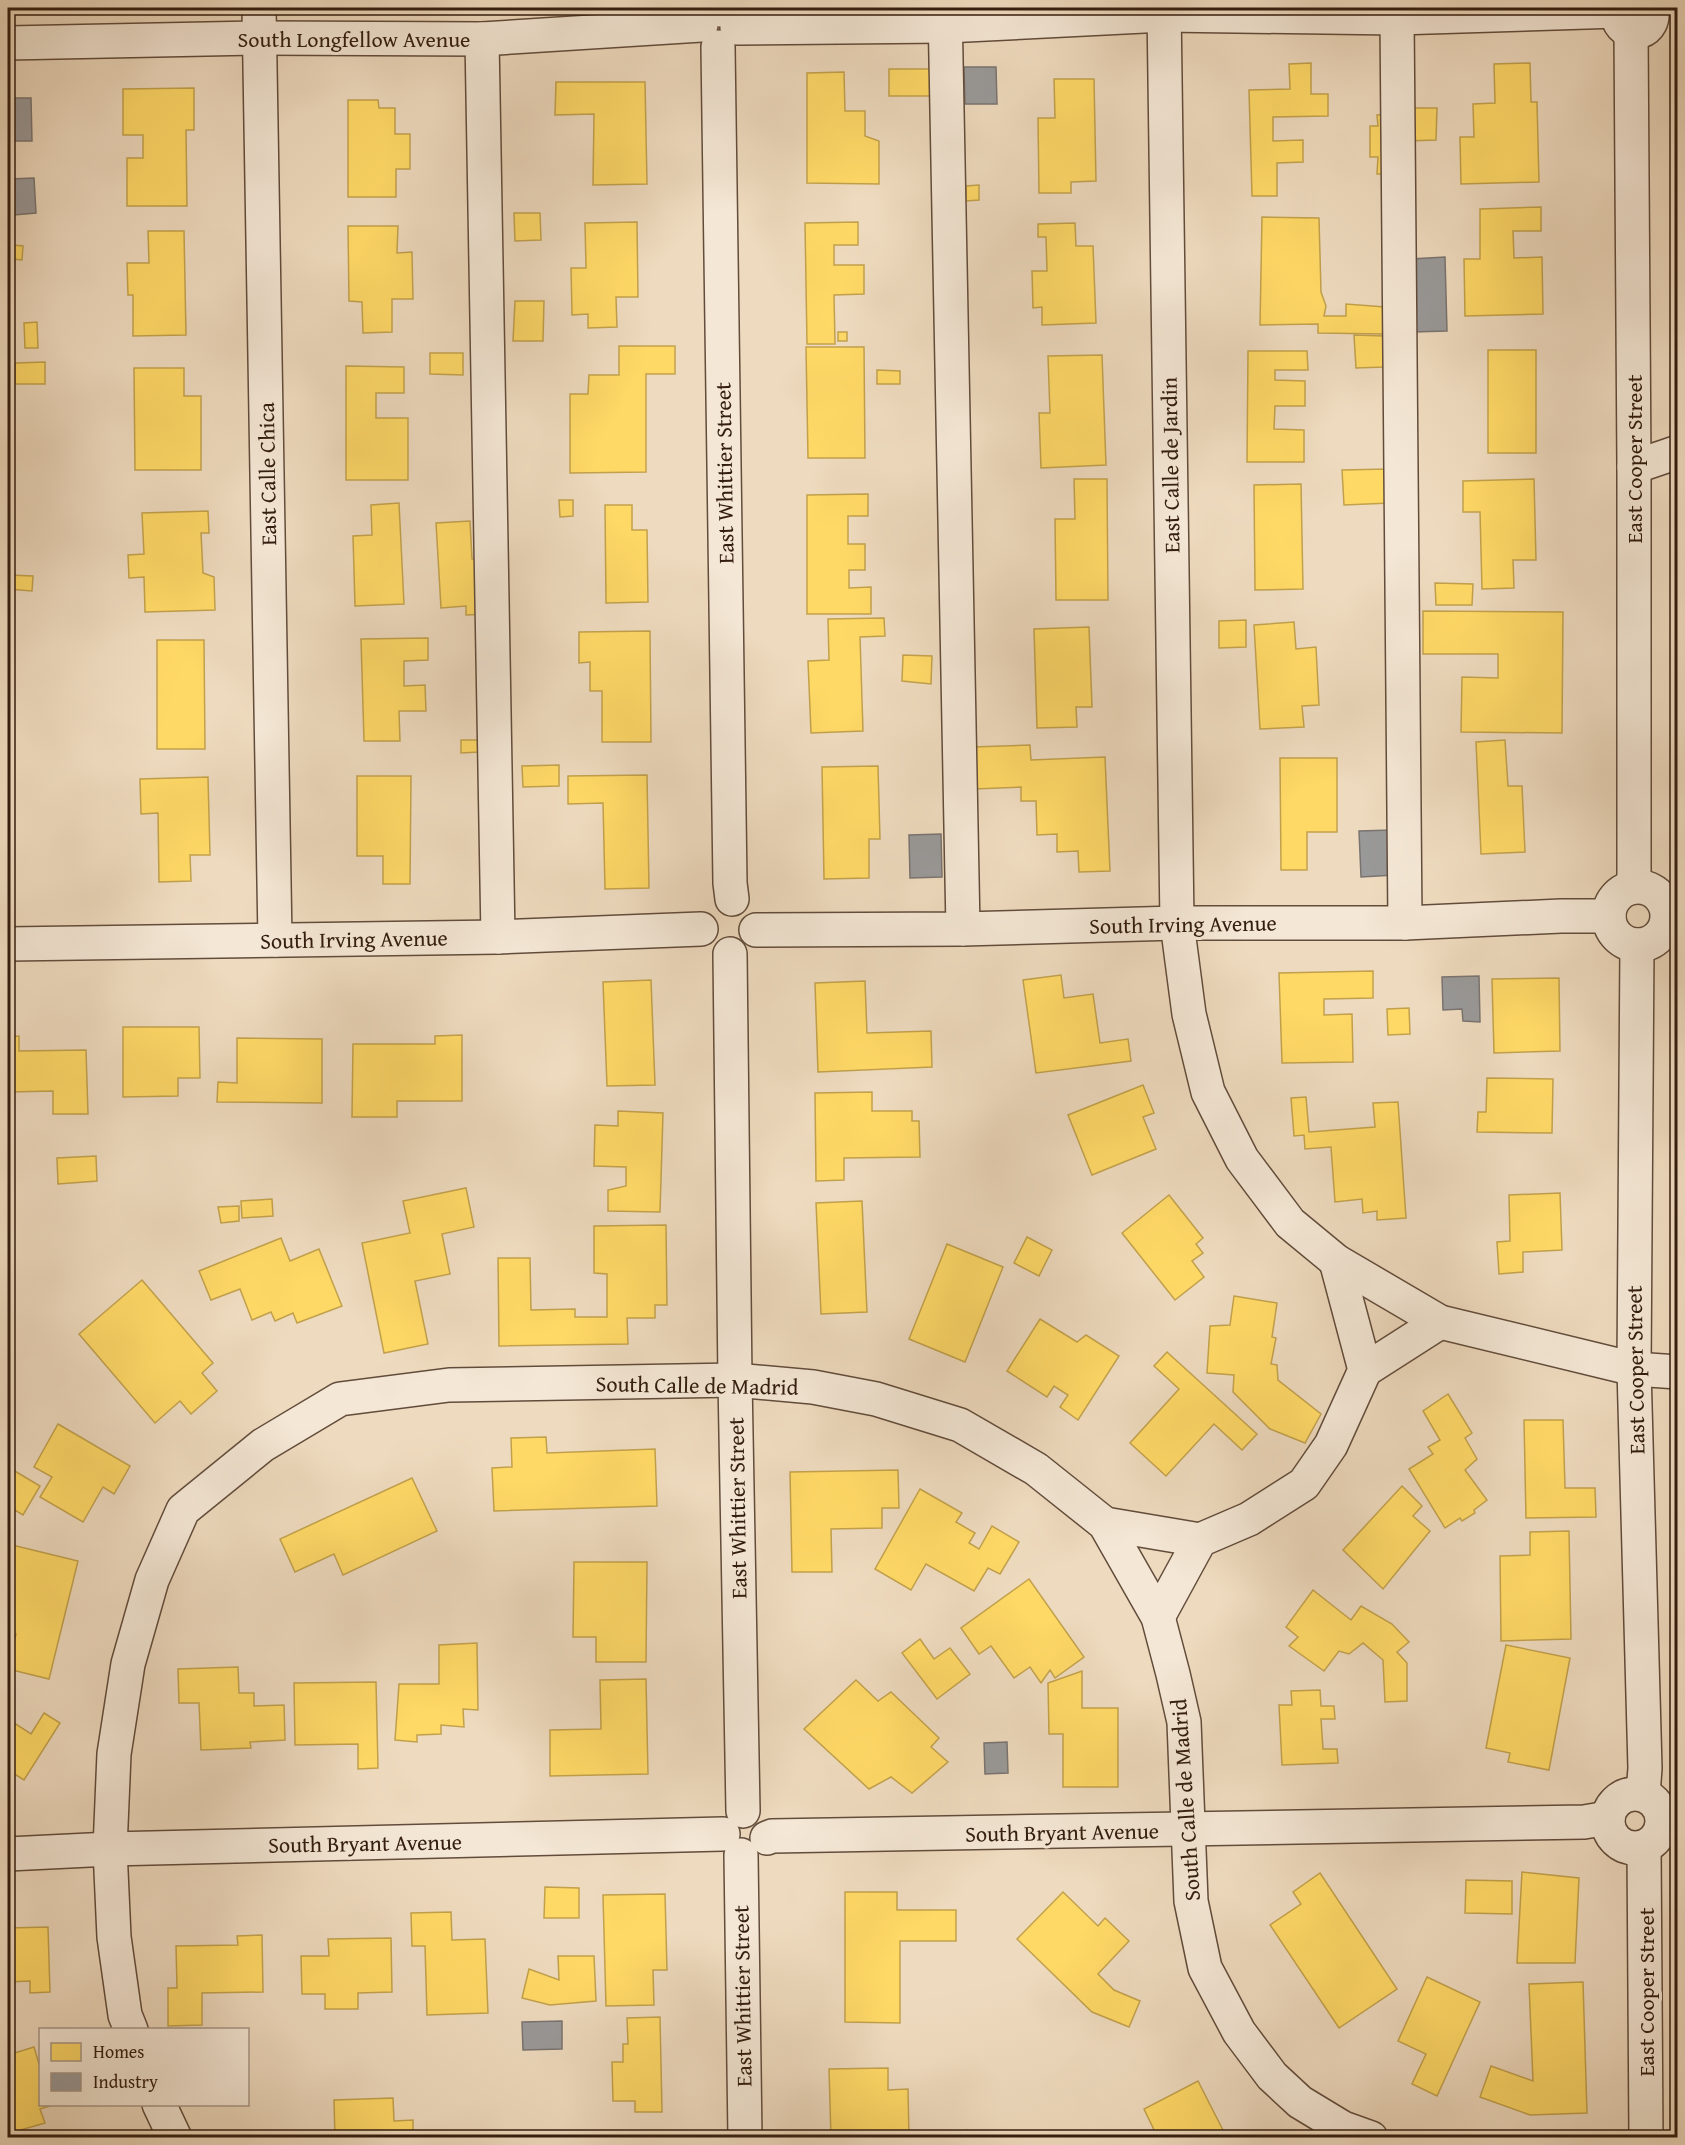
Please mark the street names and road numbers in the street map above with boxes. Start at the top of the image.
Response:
street label: South Longfellow Avenue [238,23,470,55]
street label: East Cooper Street [1618,374,1650,544]
street label: East Calle de Jardin [1152,376,1188,553]
street label: East Whittier Street [706,382,742,564]
street label: East Calle Chica [250,401,284,546]
street label: South Irving Avenue [1089,906,1277,942]
street label: South Irving Avenue [260,921,448,957]
street label: East Cooper Street [1618,1285,1652,1455]
street label: South Calle de Madrid [595,1367,799,1403]
street label: East Whittier Street [719,1417,755,1599]
street label: South Calle de Madrid [1162,1697,1208,1902]
street label: South Bryant Avenue [965,1814,1159,1850]
street label: South Bryant Avenue [268,1825,462,1861]
street label: East Whittier Street [724,1905,760,2087]
street label: East Cooper Street [1630,1907,1662,2077]

